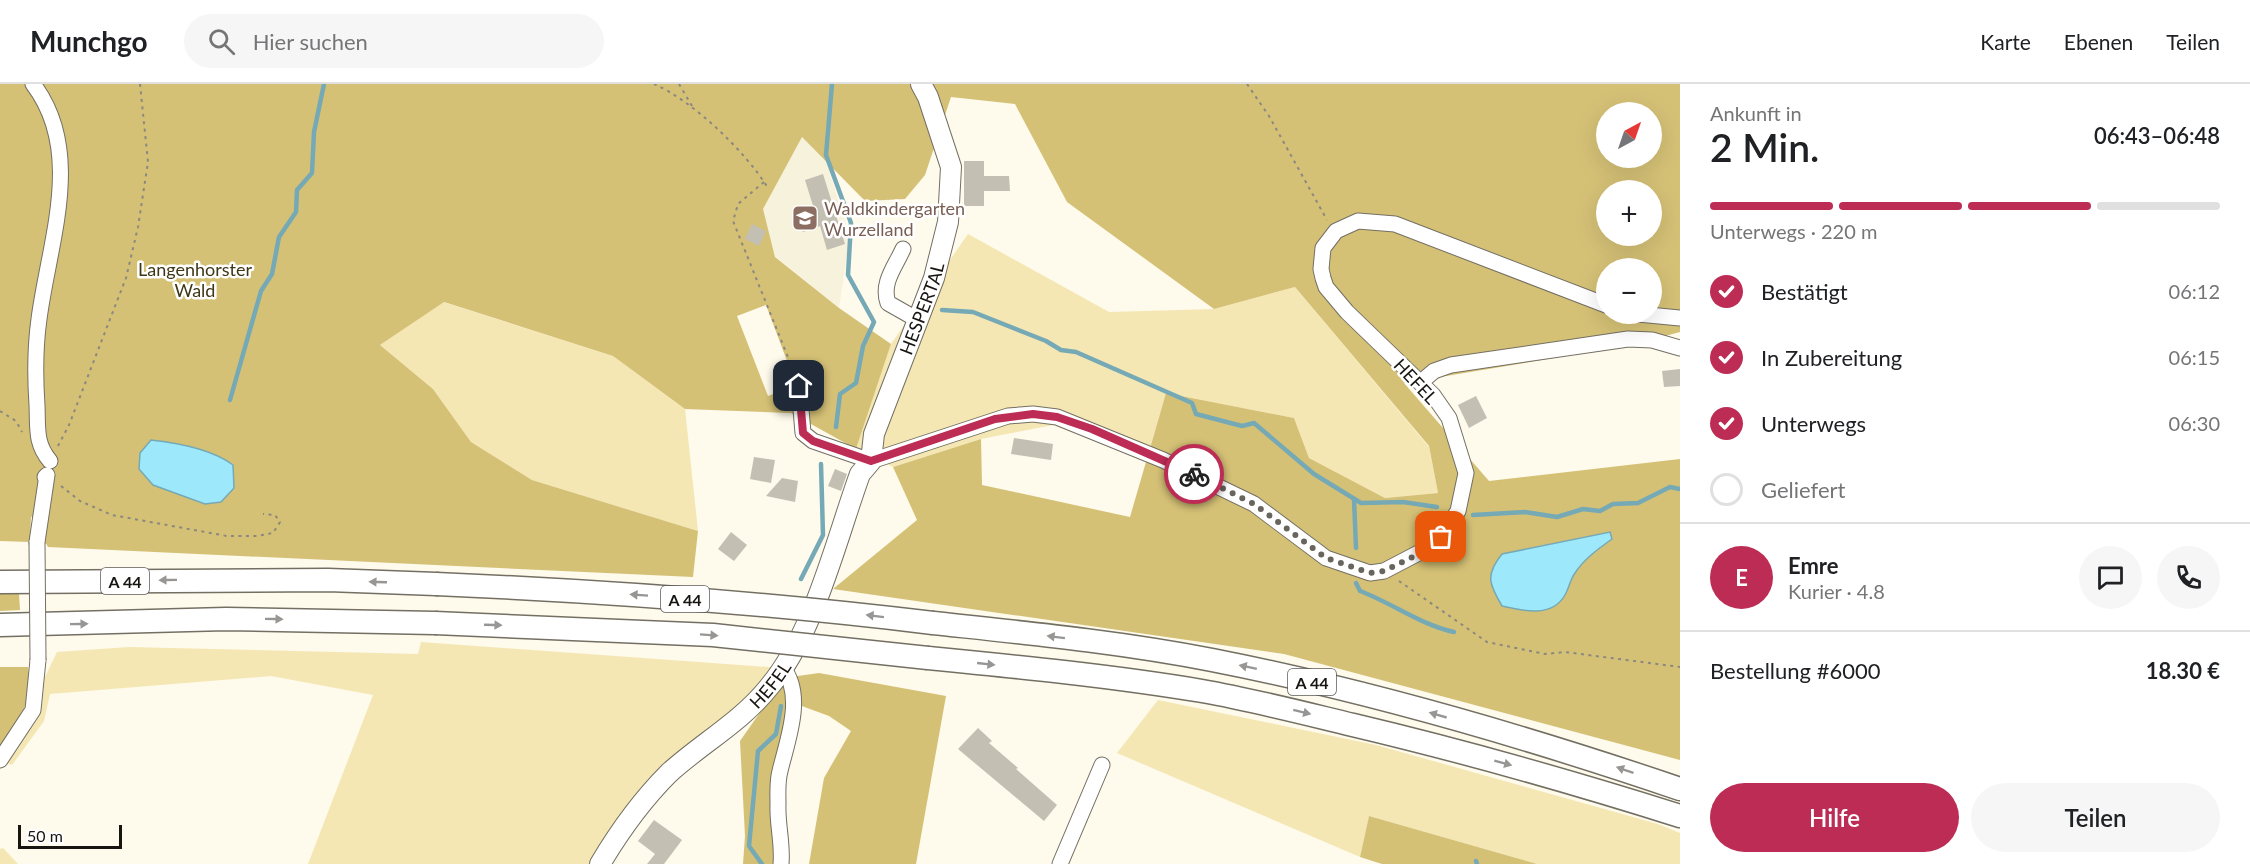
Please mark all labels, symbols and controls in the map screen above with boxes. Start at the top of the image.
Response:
search box [184,14,604,68]
text: Munchgo [30,24,148,58]
icon: search [205,25,238,58]
text: Hier suchen [253,28,368,55]
text: Karte [1980,29,2031,54]
text: Ebenen [2064,29,2133,54]
text: Teilen [2166,29,2220,54]
text: Ankunft in [1710,101,1802,125]
north arrow [1596,102,1662,168]
map controls [1596,102,1662,324]
text: 06:43–06:48 [2094,122,2220,149]
text: 2 Min. [1710,124,1819,170]
button: + [1596,180,1662,246]
place label: Waldkindergarten Wurzelland [824,197,965,240]
school or university icon: Waldkindergarten Wurzelland [790,203,820,233]
text: Unterwegs · 220 m [1710,219,1877,243]
park label: Langenhorster Wald [138,258,252,301]
button: − [1596,258,1662,324]
street label: HESPERTAL [895,260,948,358]
icon: check [1710,275,1743,308]
text: Bestätigt [1761,278,1848,305]
text: 06:12 [2169,279,2220,303]
icon: check [1710,341,1743,374]
text: In Zubereitung [1761,344,1902,371]
text: 06:15 [2169,345,2220,369]
street label: HEFEL [1390,354,1442,408]
pin [773,360,824,411]
icon: home [782,369,815,402]
icon: check [1710,407,1743,440]
text: Unterwegs [1761,410,1866,437]
text: 06:30 [2169,411,2220,435]
courier [1164,444,1224,504]
icon: bike [1178,458,1211,491]
text: Geliefert [1761,476,1845,503]
pin [1415,511,1466,562]
icon: bag [1424,520,1457,553]
button: chat [2079,546,2142,609]
button: phone [2157,546,2220,609]
text: Emre [1788,552,1838,579]
text: E [1735,564,1748,591]
road number: A 44 [101,568,149,594]
one-way arrow [158,575,177,585]
one-way arrow [368,577,387,586]
text: Kurier · 4.8 [1788,579,1885,603]
road number: A 44 [661,586,709,612]
one-way arrow [629,590,648,600]
one-way arrow [865,611,884,621]
one-way arrow [265,614,284,624]
one-way arrow [70,619,89,629]
one-way arrow [484,620,503,629]
one-way arrow [699,630,718,640]
one-way arrow [1046,632,1065,641]
street label: HEFEL [745,657,795,713]
text: Bestellung #6000 [1710,657,1880,684]
text: 18.30 € [2146,657,2220,684]
one-way arrow [977,659,996,668]
one-way arrow [1239,662,1258,672]
road number: A 44 [1288,669,1336,695]
one-way arrow [1293,708,1311,718]
one-way arrow [1428,710,1446,719]
one-way arrow [1494,759,1512,769]
one-way arrow [1616,764,1634,774]
button: Hilfe [1710,783,1959,852]
button: Teilen [1971,783,2220,852]
scale bar [18,822,122,850]
text: 50 m [27,826,63,845]

